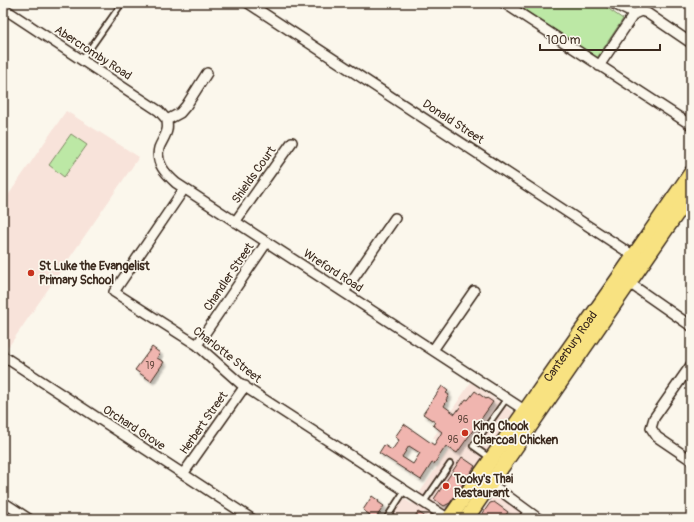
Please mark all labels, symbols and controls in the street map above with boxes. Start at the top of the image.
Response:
street label: Abercromby Road [51,22,135,84]
scale bar [540,26,660,52]
text: 100 m [546,33,581,48]
street label: Donald Street [420,97,487,147]
street label: Shields Court [229,143,279,207]
street label: Chandler Street [201,240,257,314]
street label: Wreford Road [300,246,366,296]
place label: St Luke the Evangelist Primary School [39,259,151,288]
marker: St Luke the Evangelist Primary School [26,268,36,278]
street label: Canterbury Road [540,308,601,385]
street label: Charlotte Street [190,324,264,387]
house number: 19 [145,360,155,372]
street label: Herbert Street [177,389,231,457]
street label: Orchard Grove [100,402,168,454]
house number: 96 [458,414,469,426]
place label: King Chook Charcoal Chicken [473,419,559,448]
marker: King Chook Charcoal Chicken [460,428,470,438]
house number: 96 [448,434,459,446]
place label: Tooky's Thai Restaurant [453,472,513,501]
marker: Tooky's Thai Restaurant [441,481,451,491]

